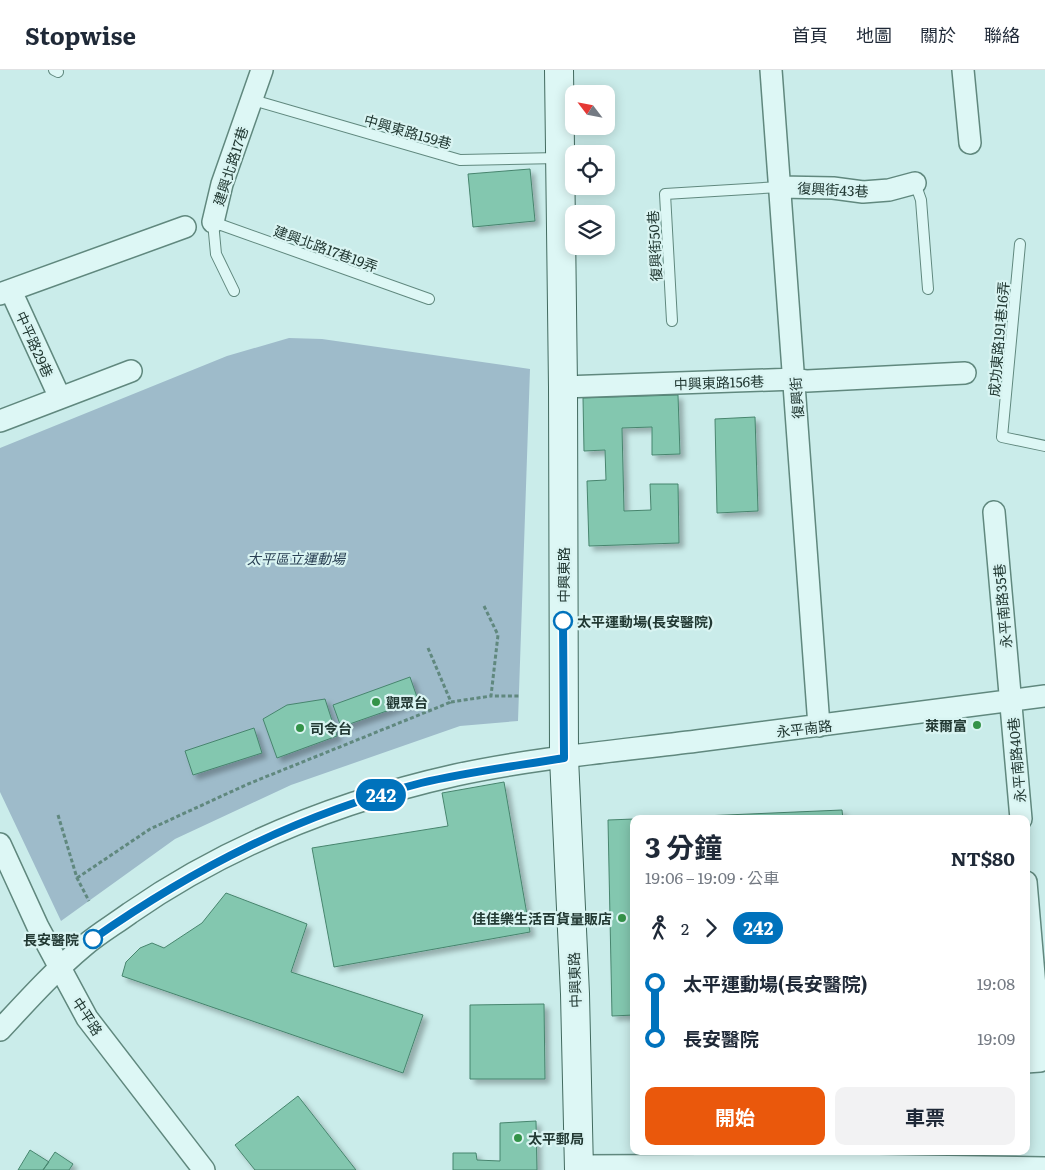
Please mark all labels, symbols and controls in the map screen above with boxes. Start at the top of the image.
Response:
text: Stopwise [25,17,136,52]
text: 首頁 [792,21,828,48]
text: 地圖 [856,21,892,48]
text: 關於 [920,21,956,48]
text: 聯絡 [984,21,1020,48]
north arrow [565,85,615,135]
map controls [565,85,615,255]
street label: 中興東路159巷 [362,109,454,153]
street label: 建興北路17巷 [208,124,252,208]
button: locate [565,145,615,195]
street label: 復興街43巷 [797,177,869,201]
button: layers [565,205,615,255]
street label: 復興街50巷 [642,210,666,282]
street label: 建興北路17巷19弄 [271,220,381,276]
street label: 成功東路191巷16弄 [983,280,1013,398]
street label: 中平路29巷 [12,308,58,380]
street label: 中興東路156巷 [674,370,764,394]
street label: 復興街 [785,376,807,420]
street label: 中興東路 [553,547,573,603]
park label: 太平區立運動場 [247,548,347,568]
street label: 永平南路35巷 [988,563,1016,649]
marker: 太平運動場(長安醫院) [553,611,573,631]
place label: 太平運動場(長安醫院) [577,611,713,631]
place label: 觀眾台 [386,692,428,712]
marker: 觀眾台 [370,696,382,708]
street label: 永平南路 [775,715,833,741]
place label: 萊爾富 [925,715,967,735]
street label: 永平南路40巷 [1002,716,1030,804]
place label: 司令台 [310,718,352,738]
marker: 萊爾富 [971,719,983,731]
marker: 司令台 [294,722,306,734]
line badge: 242 [352,779,410,811]
text: 242 [366,781,396,808]
text: 3 分鐘 [645,825,722,867]
text: NT$80 [951,844,1015,872]
text: 19:06 – 19:09 · 公車 [645,865,779,889]
place label: 佳佳樂生活百貨量販店 [472,908,612,928]
marker: 佳佳樂生活百貨量販店 [616,912,628,924]
icon: walk [645,914,673,942]
icon: forward [697,914,725,942]
text: 242 [743,914,773,941]
text: 2 [681,916,689,940]
place label: 長安醫院 [23,929,79,949]
marker: 長安醫院 [83,929,103,949]
street label: 中興東路 [563,952,585,1008]
text: 太平運動場(長安醫院) [683,969,868,997]
text: 19:08 [977,971,1015,995]
street label: 中平路 [68,993,108,1039]
text: 長安醫院 [683,1024,759,1052]
text: 19:09 [977,1026,1015,1050]
button: 開始 [645,1087,825,1145]
button: 車票 [835,1087,1015,1145]
place label: 太平郵局 [528,1128,584,1148]
marker: 太平郵局 [512,1132,524,1144]

